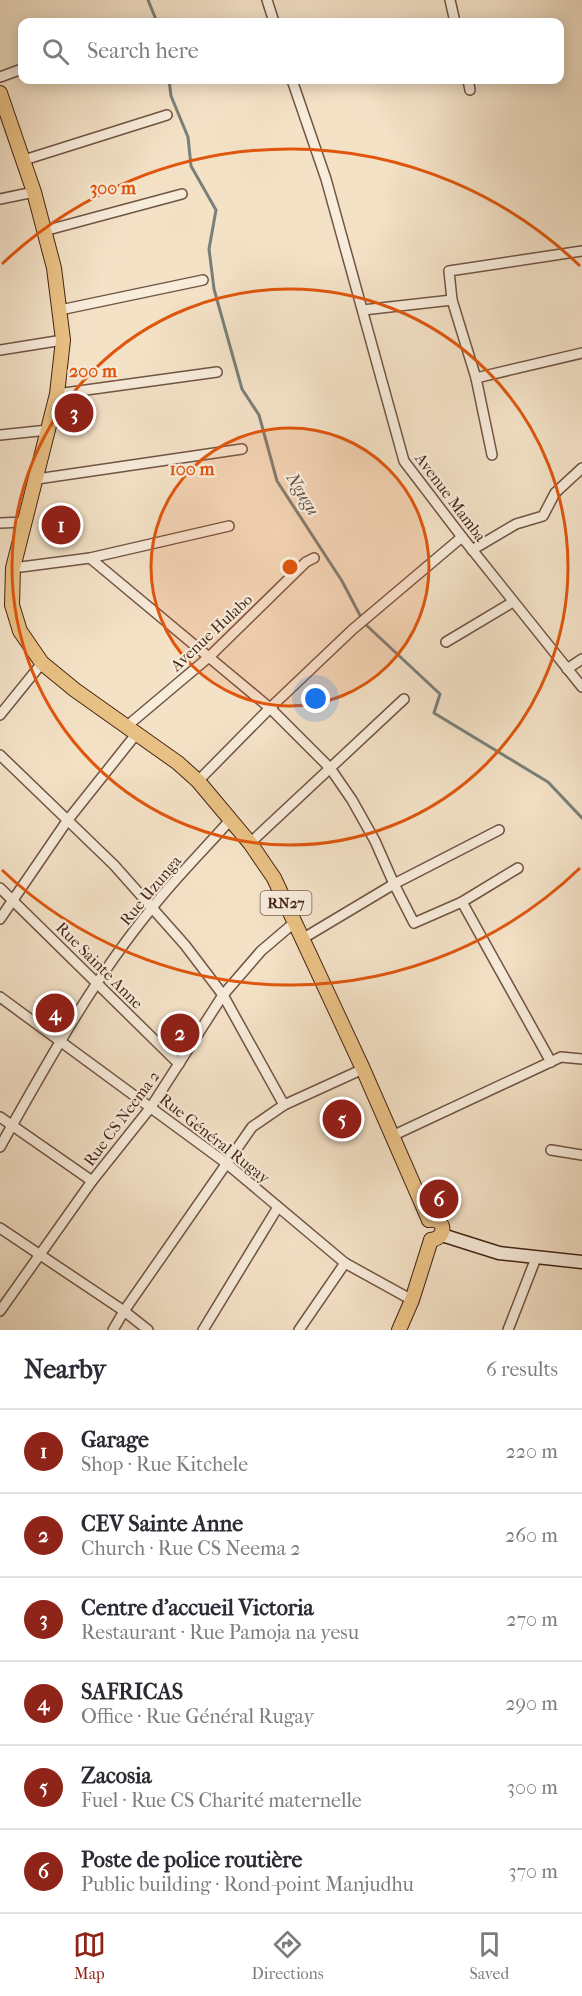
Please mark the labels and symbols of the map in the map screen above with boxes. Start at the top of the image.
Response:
text: 300 m [90,178,137,199]
text: 200 m [69,361,118,382]
pin: 3 [54,390,94,436]
street label: Avenue Mamba [410,448,490,546]
text: 100 m [169,459,216,480]
water label: Ngugu [281,468,324,520]
pin: 1 [42,502,80,548]
centre of rings [280,557,300,577]
street label: Avenue Hulabo [166,590,256,676]
your location [301,684,330,713]
street label: Rue Uzunga [116,851,186,929]
road number: RN27 [260,891,312,915]
street label: Rue Sainte Anne [52,918,147,1013]
pin: 4 [36,990,74,1036]
pin: 2 [160,1010,200,1056]
street label: Rue CS Neema 2 [79,1067,163,1170]
street label: Rue Général Rugay [156,1089,274,1188]
pin: 5 [322,1096,362,1142]
pin: 6 [420,1176,458,1222]

